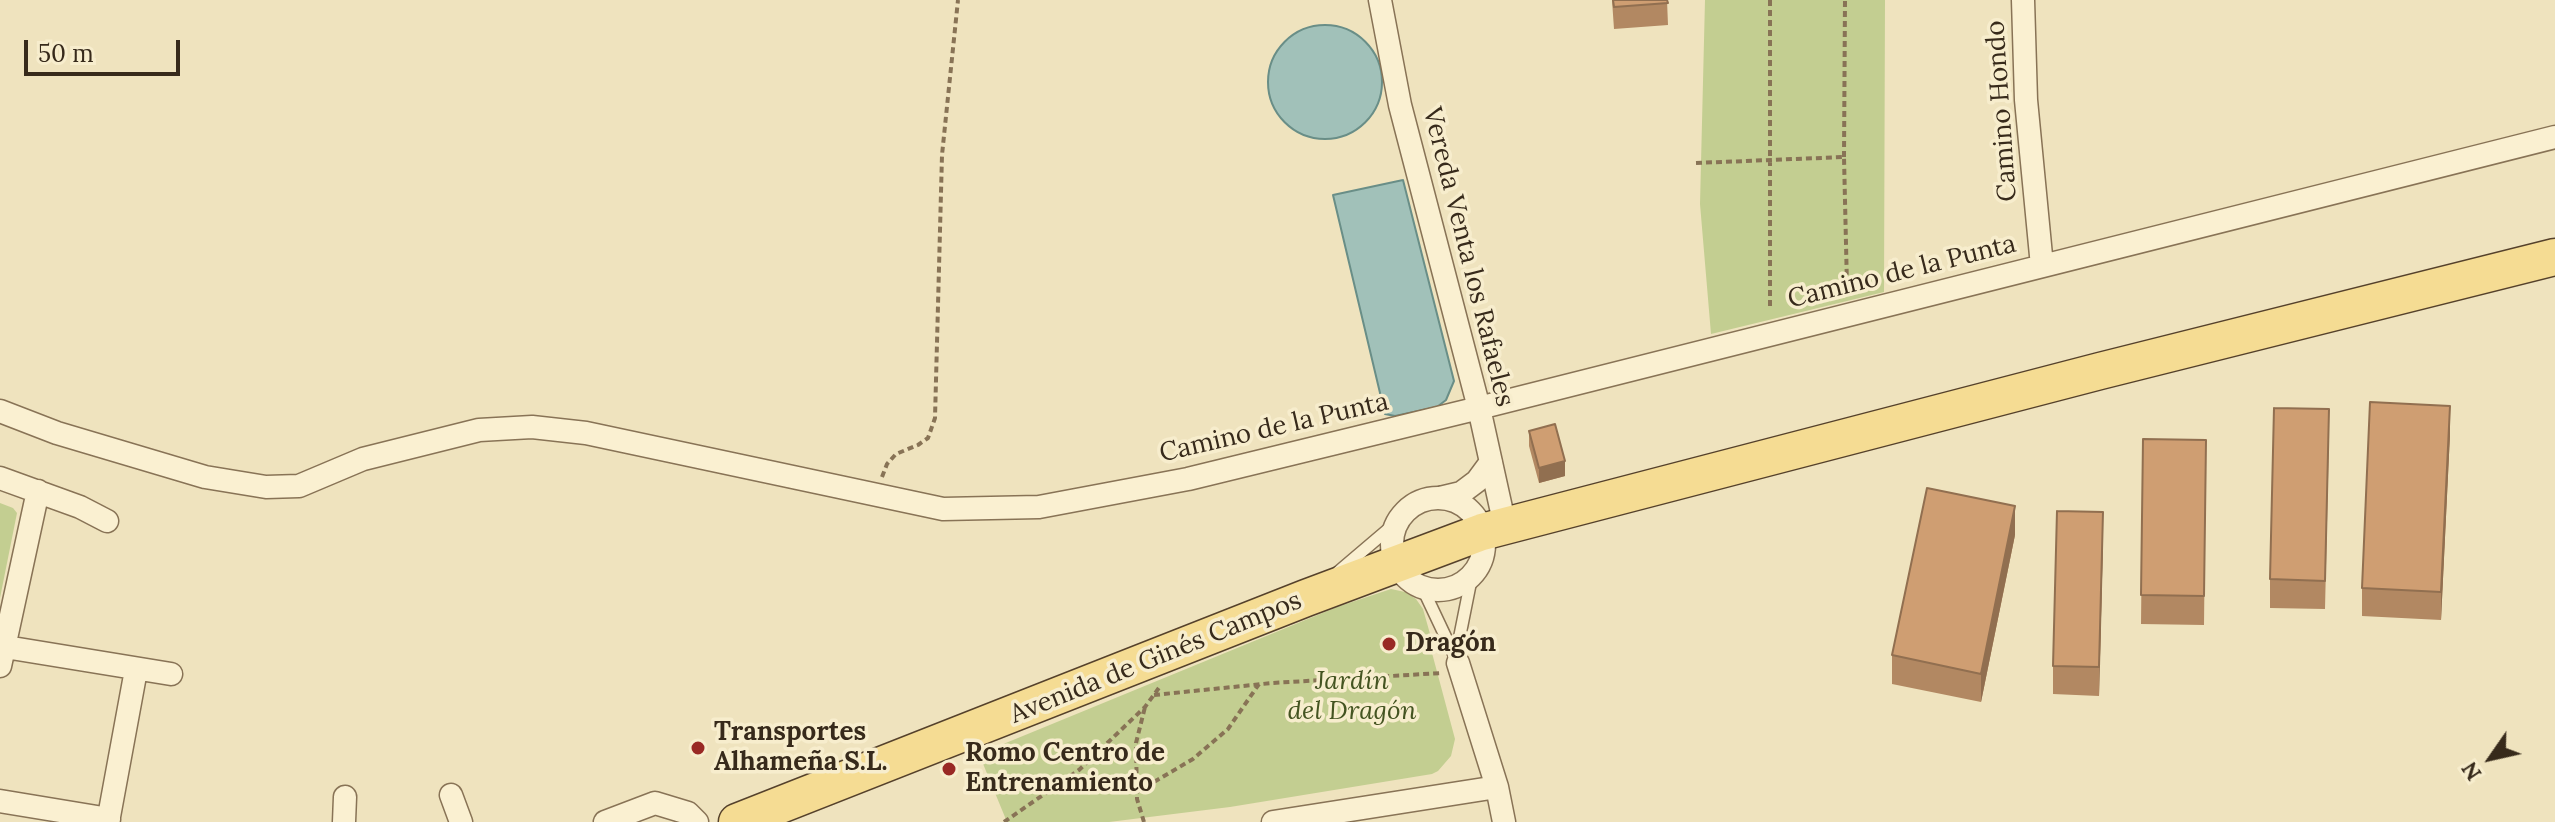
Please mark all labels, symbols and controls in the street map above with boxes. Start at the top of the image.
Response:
street label: Camino Hondo [1980,19,2024,203]
scale bar [28,24,184,74]
text: 50 m [38,38,94,69]
street label: Vereda Venta los Rafaeles [1416,104,1520,410]
street label: Camino de la Punta [1785,229,2019,315]
street label: Camino de la Punta [1156,386,1392,470]
street label: Avenida de Ginés Campos [1006,585,1306,731]
place label: Dragón [1405,628,1496,660]
marker: Dragón [1380,635,1398,653]
park label: Jardín del Dragón [1288,666,1416,728]
place label: Transportes Alhameña S.L. [714,717,888,778]
north arrow [2451,718,2531,798]
place label: Romo Centro de Entrenamiento [965,738,1165,800]
marker: Transportes Alhameña S.L. [689,739,707,757]
text: N [2455,757,2487,786]
marker: Romo Centro de Entrenamiento [940,760,958,778]

